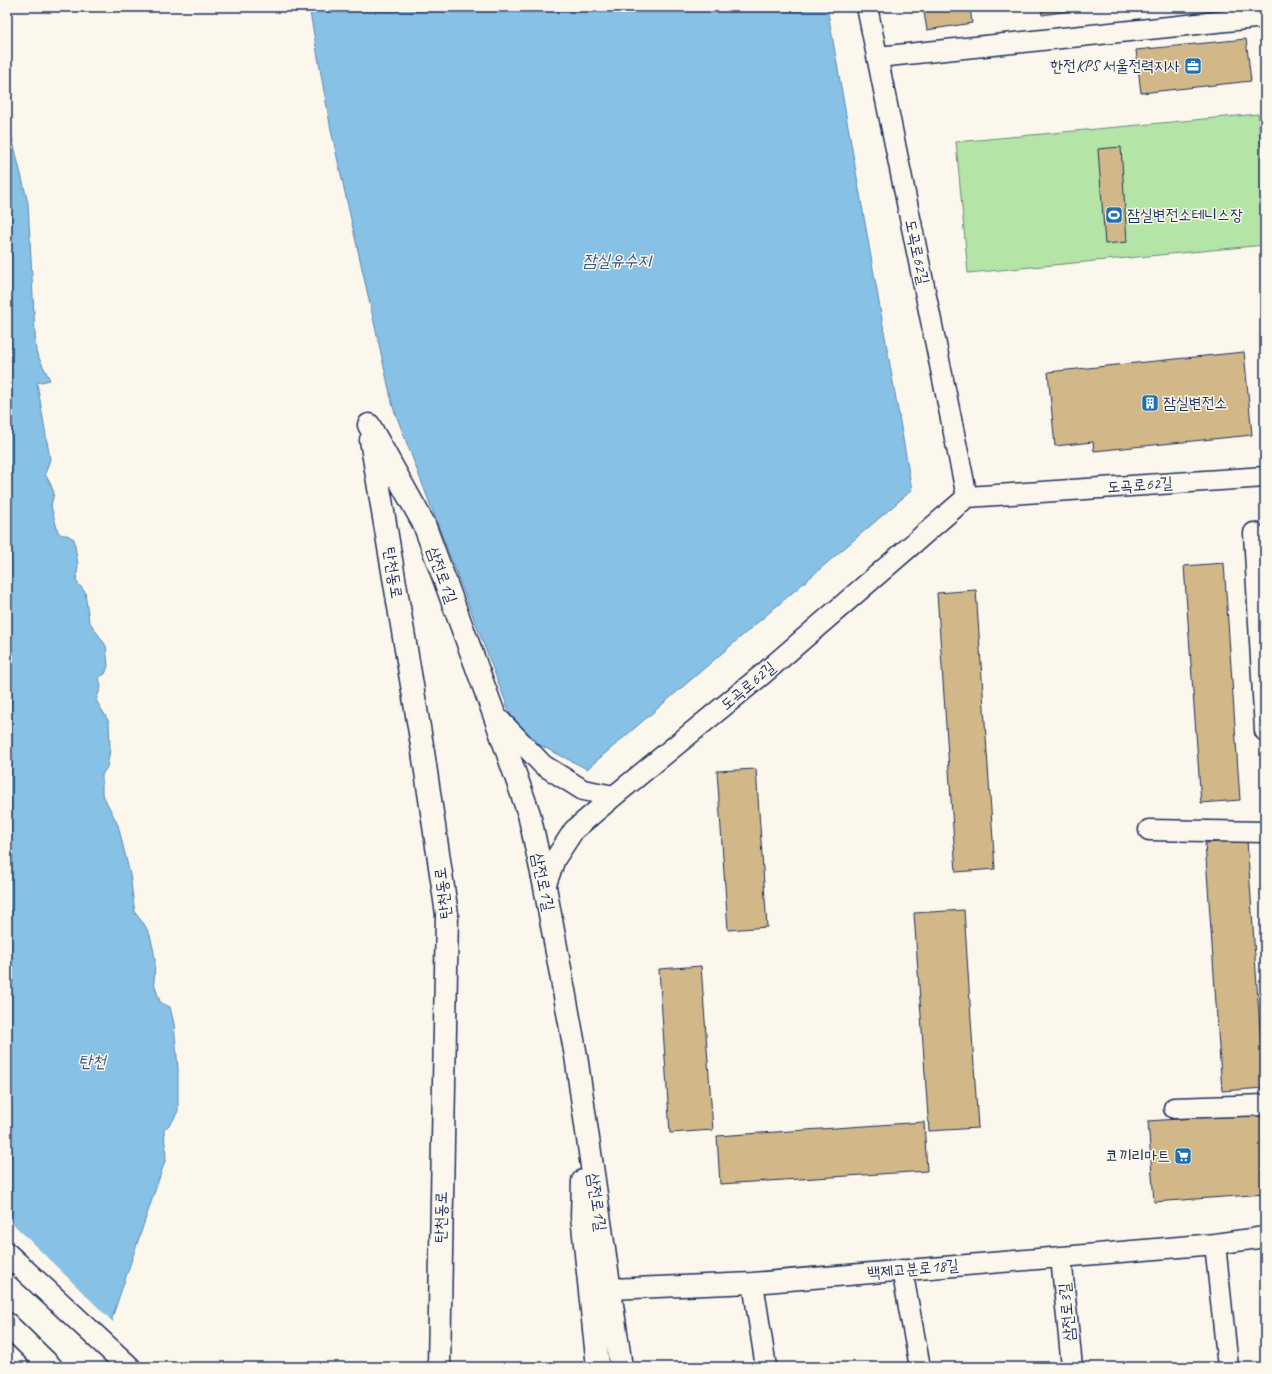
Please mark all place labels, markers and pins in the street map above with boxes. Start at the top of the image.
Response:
place label: 한전KPS 서울전력지사 [1050,56,1180,76]
office icon: 한전KPS 서울전력지사 [1183,56,1203,76]
sports icon: 잠실변전소테니스장 [1104,205,1124,225]
place label: 잠실변전소테니스장 [1127,205,1243,225]
building icon: 잠실변전소 [1140,393,1160,413]
place label: 잠실변전소 [1163,393,1227,413]
place label: 코끼리마트 [1106,1146,1170,1166]
supermarket icon: 코끼리마트 [1173,1146,1193,1166]

